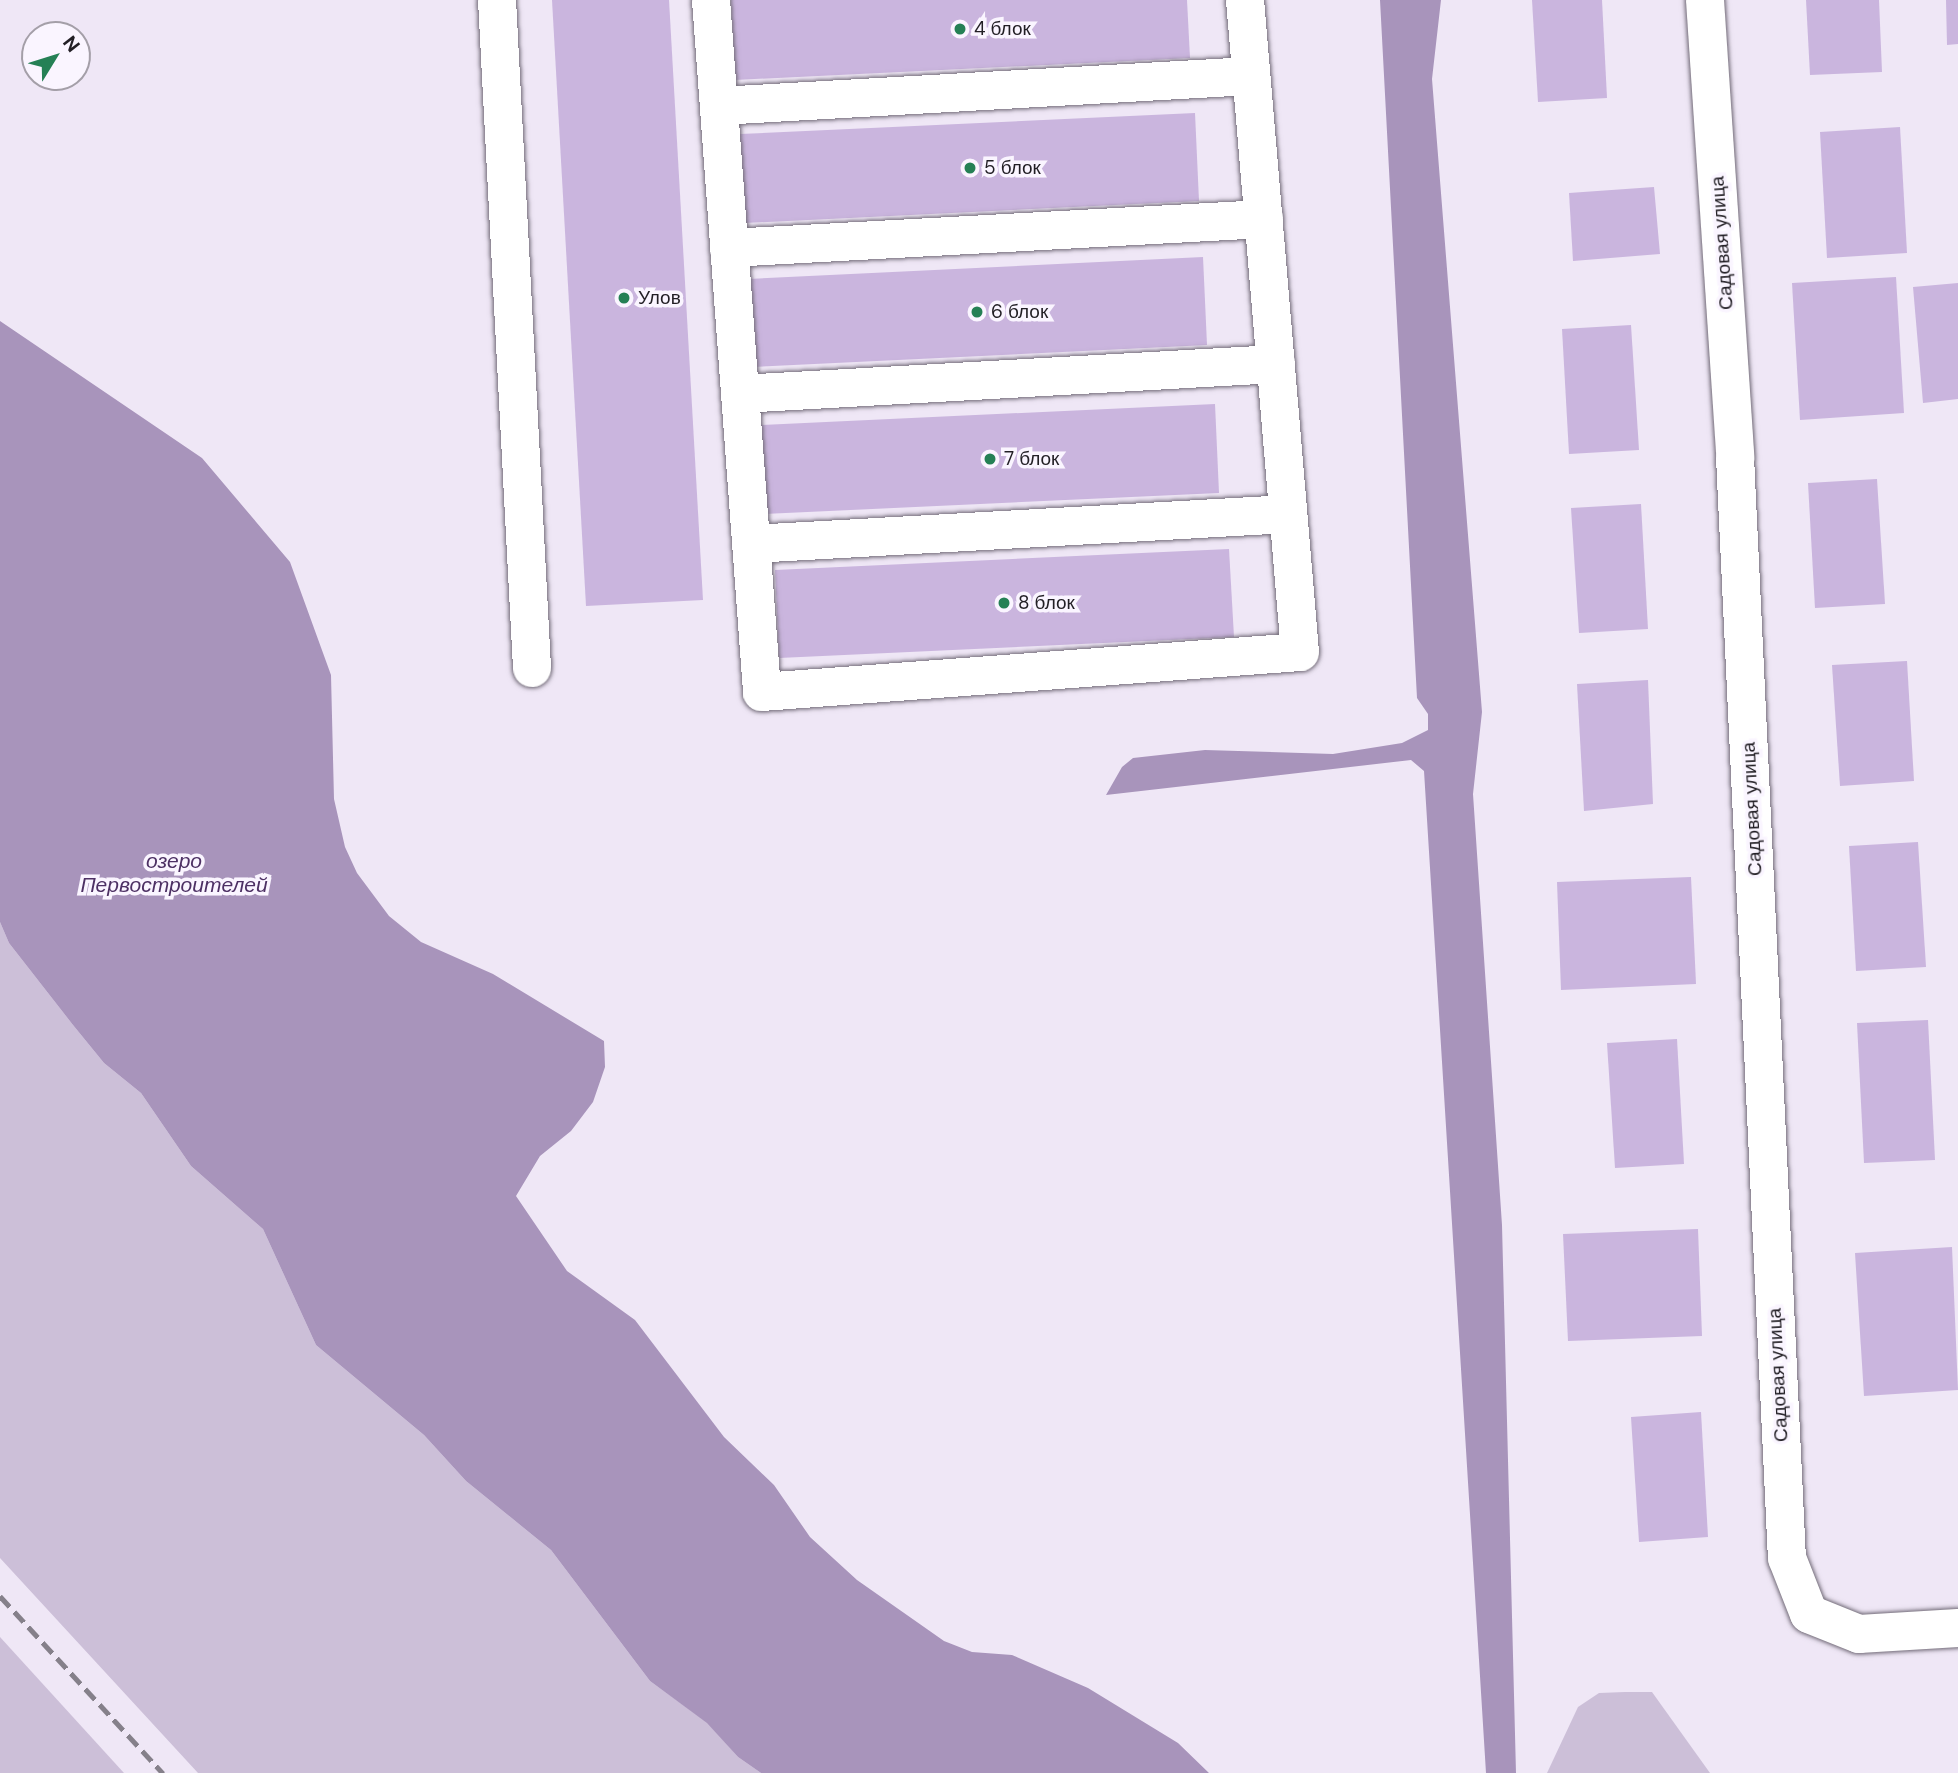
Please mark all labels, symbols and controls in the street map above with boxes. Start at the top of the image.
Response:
place label: 4 блок [974,18,1031,40]
north arrow [21,21,91,91]
marker: 4 блок [952,21,968,37]
text: N [57,31,85,57]
place label: 5 блок [984,157,1041,179]
marker: 5 блок [962,160,978,176]
street label: Садовая улица [1706,175,1738,311]
place label: Улов [638,287,681,309]
marker: Улов [616,290,632,306]
place label: 6 блок [991,301,1048,323]
marker: 6 блок [969,304,985,320]
place label: 7 блок [1004,448,1059,470]
marker: 7 блок [982,451,998,467]
place label: 8 блок [1018,592,1075,614]
marker: 8 блок [996,595,1012,611]
street label: Садовая улица [1737,741,1767,877]
water label: озеро Первостроителей [80,848,268,898]
street label: Садовая улица [1763,1307,1793,1443]

